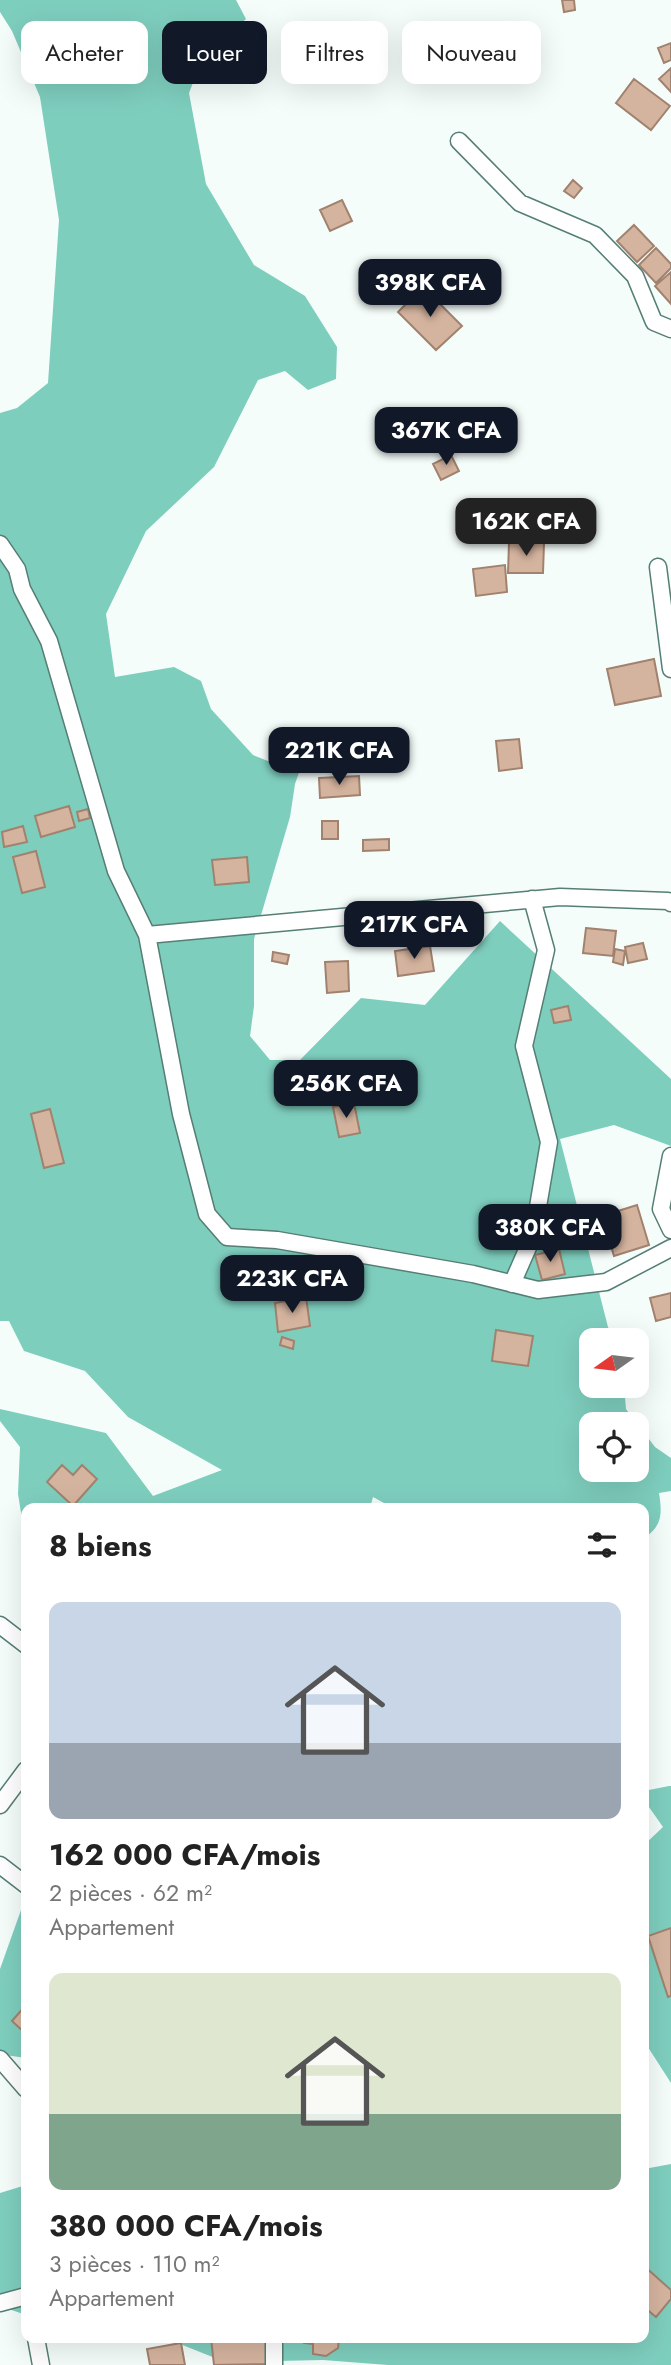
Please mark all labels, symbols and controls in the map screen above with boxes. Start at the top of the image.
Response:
chip: Acheter [21,21,148,84]
chip: Louer [162,21,267,84]
chip: Filtres [281,21,388,84]
chip: Nouveau [402,21,541,84]
pin: 398K CFA [358,260,502,319]
text: 398K CFA [374,265,486,299]
pin: 367K CFA [374,407,518,467]
text: 367K CFA [391,413,501,447]
pin: 162K CFA [454,498,598,558]
text: 162K CFA [471,504,581,538]
pin: 221K CFA [267,728,411,787]
text: 221K CFA [285,733,394,767]
pin: 217K CFA [342,902,486,961]
text: 217K CFA [360,907,468,941]
pin: 256K CFA [274,1060,418,1120]
text: 256K CFA [290,1066,402,1100]
pin: 380K CFA [478,1204,622,1264]
text: 380K CFA [494,1210,606,1244]
pin: 223K CFA [220,1256,364,1315]
text: 223K CFA [236,1261,348,1295]
north arrow [579,1328,649,1398]
map controls [579,1328,649,1482]
button: locate [579,1412,649,1482]
text: 8 biens [49,1524,152,1567]
icon: filters [583,1526,621,1564]
icon: home [272,1647,398,1773]
text: 162 000 CFA/mois [49,1833,320,1876]
text: 2 pièces · 62 m² [49,1876,212,1910]
text: Appartement [49,1910,174,1944]
icon: home [272,2018,398,2144]
text: 380 000 CFA/mois [49,2204,323,2247]
text: 3 pièces · 110 m² [49,2247,220,2281]
text: Appartement [49,2281,174,2315]

